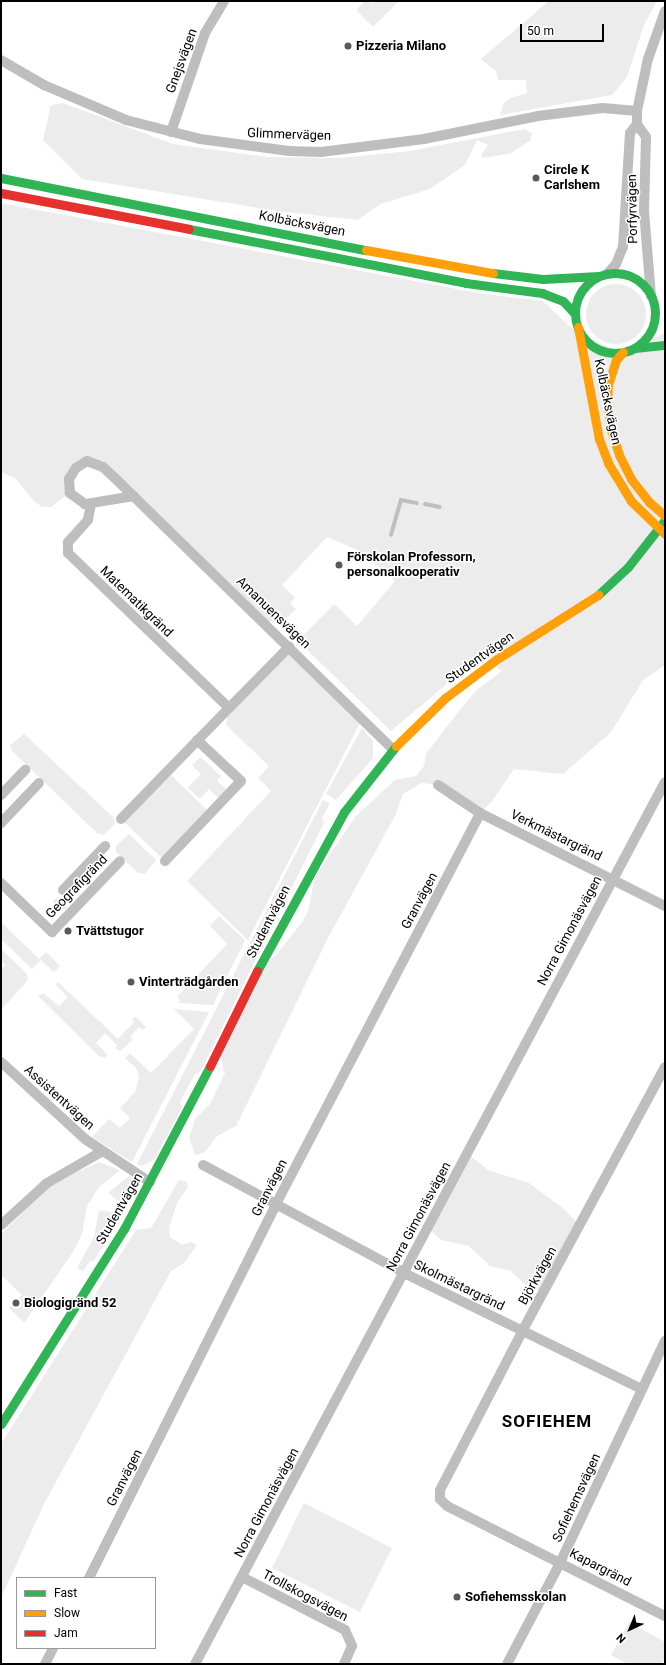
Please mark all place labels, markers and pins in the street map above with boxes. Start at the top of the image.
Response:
place label: Pizzeria Milano [356,38,446,54]
marker: Pizzeria Milano [343,41,353,51]
place label: Circle K Carlshem [544,163,600,194]
marker: Circle K Carlshem [531,173,541,183]
place label: Förskolan Professorn, personalkooperativ [347,550,476,581]
marker: Förskolan Professorn, personalkooperativ [334,560,344,570]
place label: Tvättstugor [76,923,144,939]
marker: Tvättstugor [63,926,73,936]
place label: Vinterträdgården [139,974,239,990]
marker: Vinterträdgården [126,977,136,987]
place label: Biologigränd 52 [24,1295,116,1311]
marker: Biologigränd 52 [11,1298,21,1308]
place label: Sofiehemsskolan [465,1589,566,1605]
marker: Sofiehemsskolan [452,1592,462,1602]

